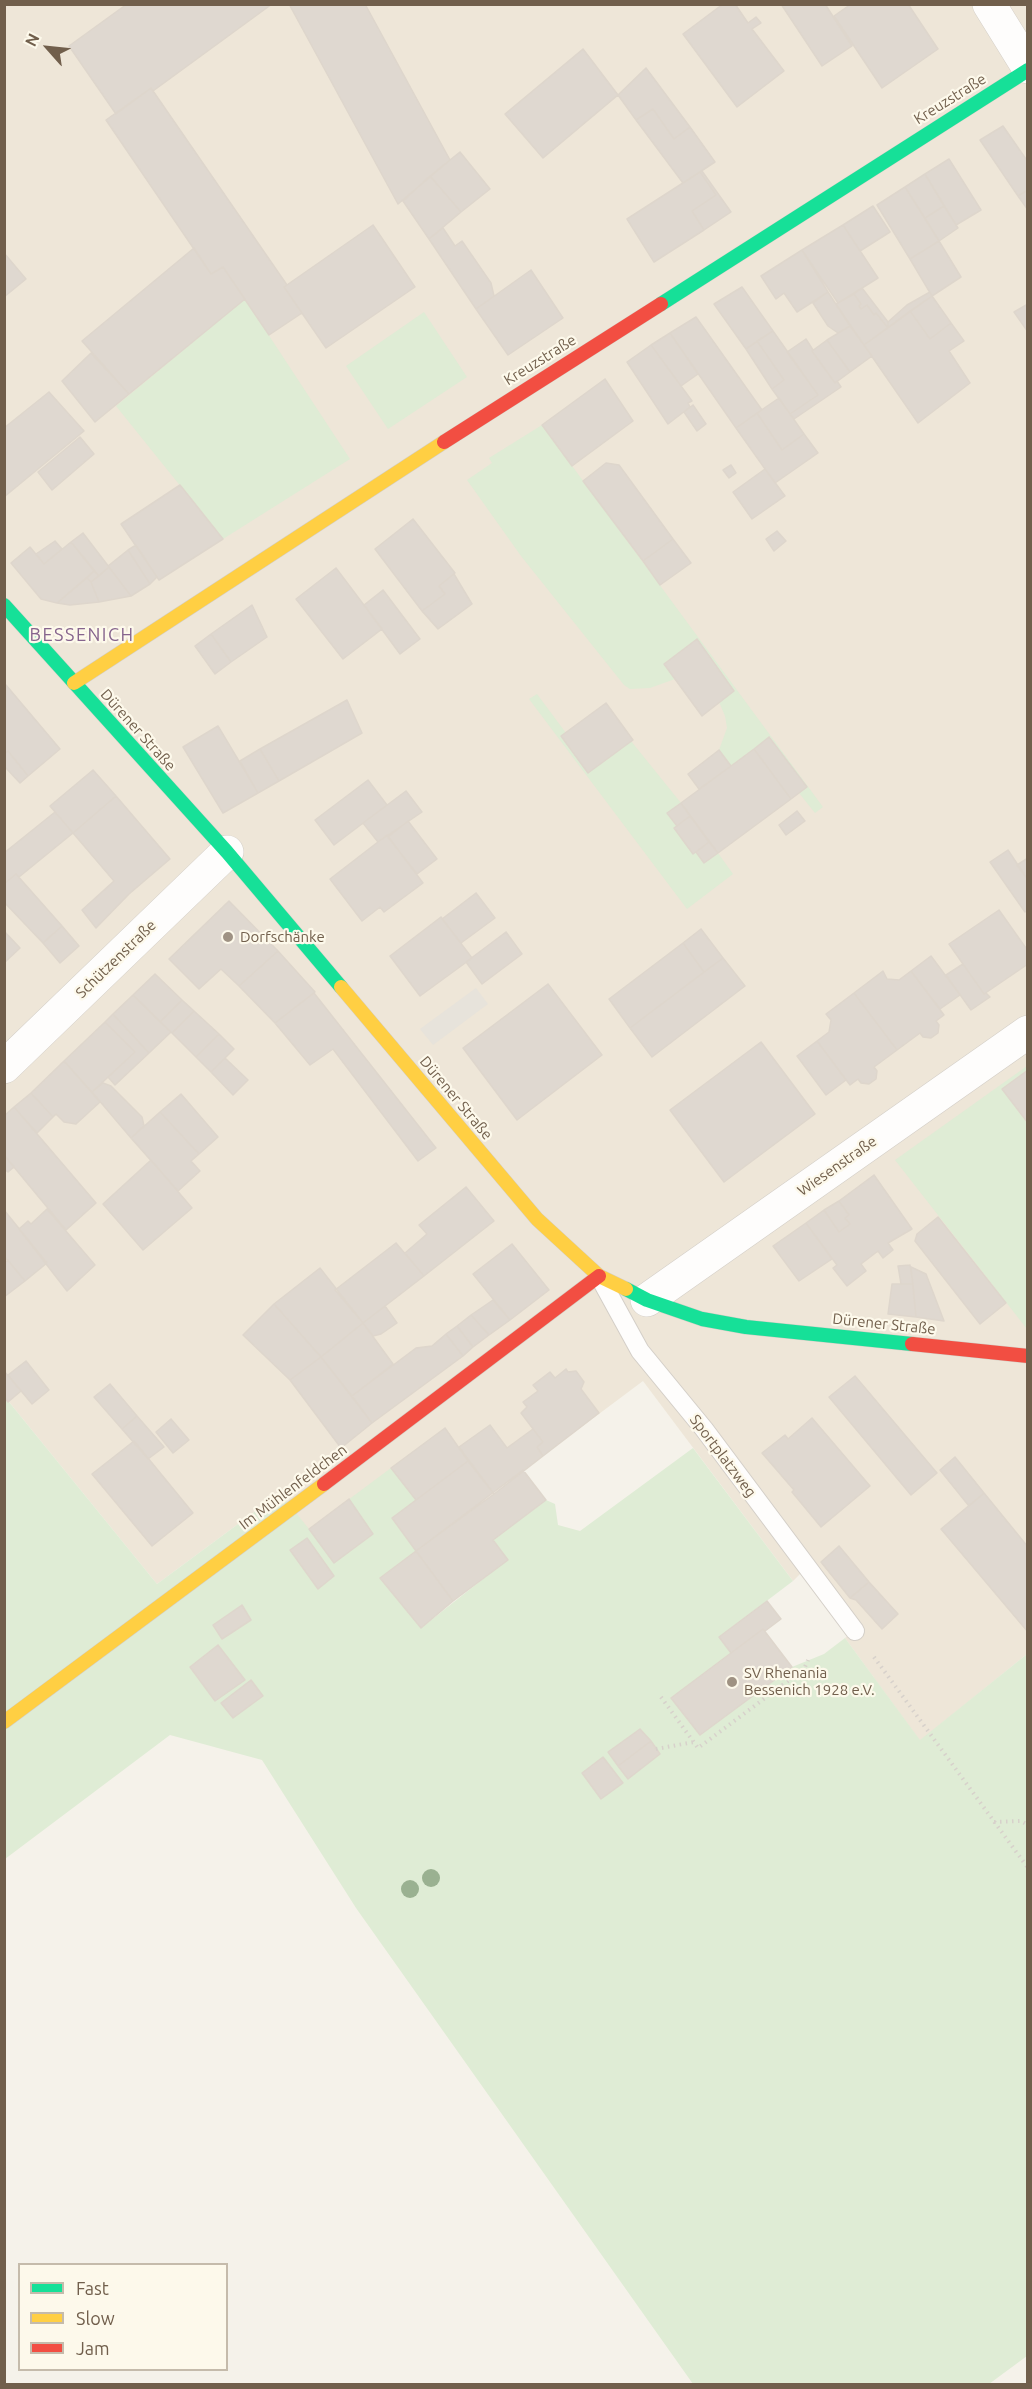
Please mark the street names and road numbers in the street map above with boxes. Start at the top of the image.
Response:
street label: Kreuzstraße [911,70,989,128]
street label: Kreuzstraße [501,331,579,389]
street label: Dürener Straße [97,686,179,774]
street label: Schützenstraße [72,916,160,1002]
street label: Dürener Straße [416,1053,496,1143]
street label: Wiesenstraße [794,1132,880,1200]
street label: Dürener Straße [832,1310,936,1338]
street label: Sportplatzweg [686,1411,760,1501]
street label: Im Mühlenfeldchen [236,1441,350,1533]

